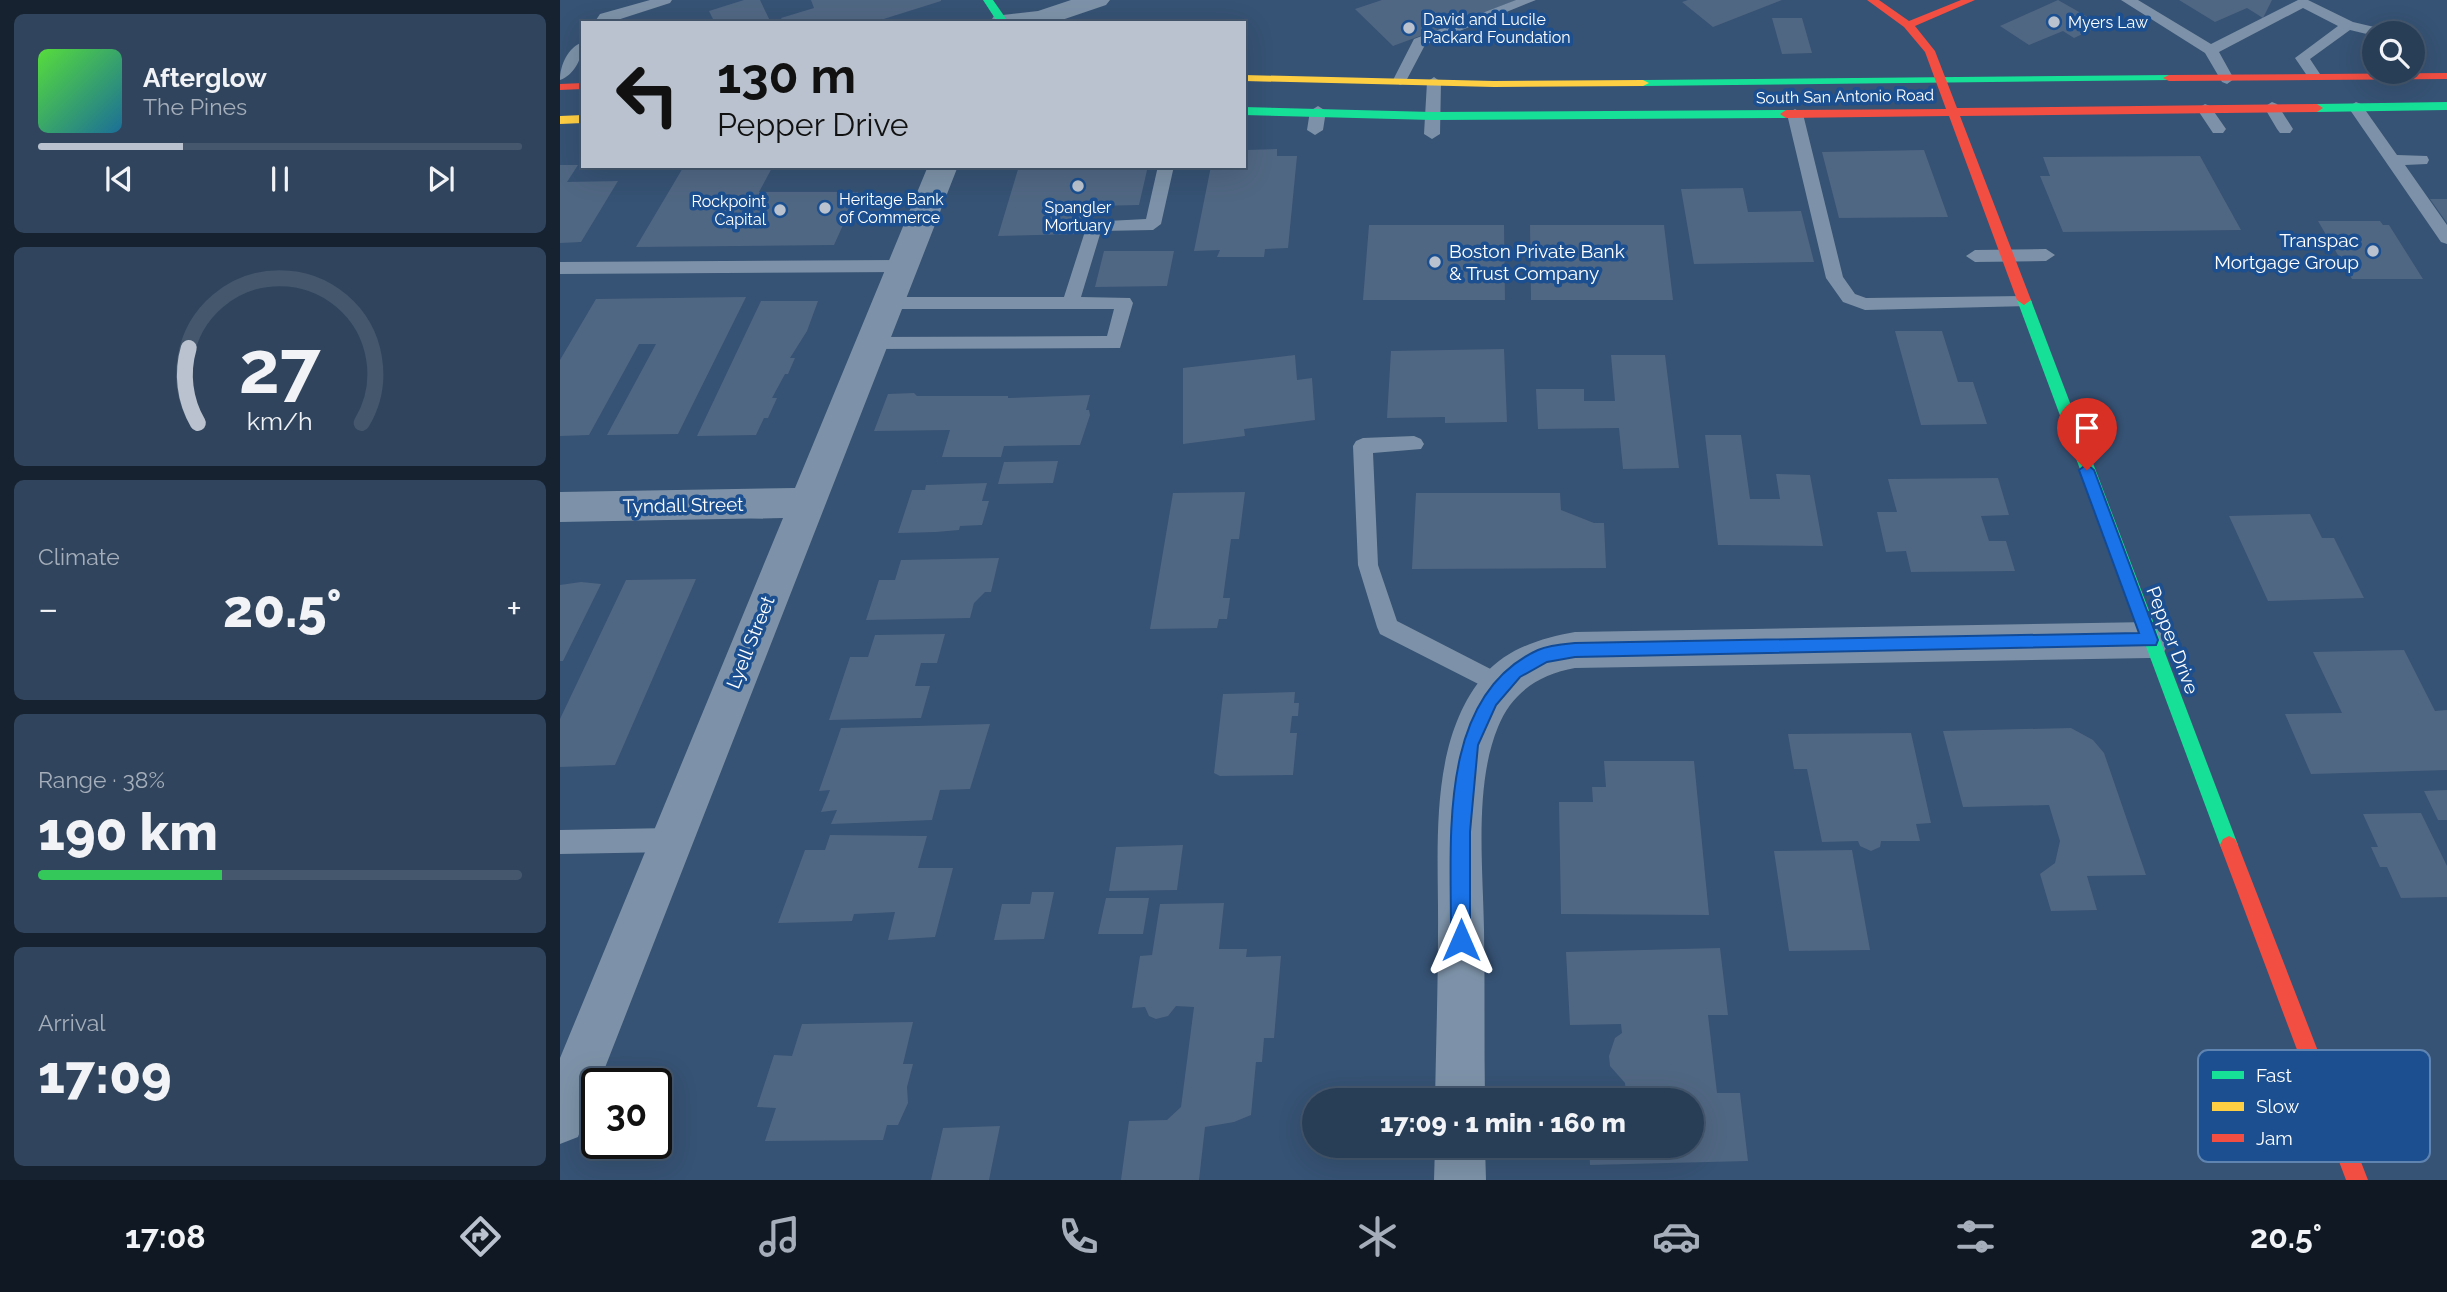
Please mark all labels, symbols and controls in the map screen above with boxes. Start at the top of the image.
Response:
place label: David and Lucile Packard Foundation [1423,10,1571,47]
place label: Myers Law [2068,13,2148,32]
marker: Myers Law [2046,14,2062,30]
marker: David and Lucile Packard Foundation [1401,20,1417,36]
map controls [2362,21,2425,84]
button: search [2362,21,2425,84]
text: 130 m [717,47,856,104]
icon: left [602,49,693,140]
text: Afterglow [143,63,267,93]
street label: South San Antonio Road [1756,85,1934,108]
text: The Pines [143,93,247,120]
text: Pepper Drive [717,106,909,143]
icon: previous [100,160,138,198]
icon: pause [261,160,299,198]
icon: next [422,160,460,198]
marker: Spangler Mortuary [1070,178,1086,194]
place label: Heritage Bank of Commerce [839,190,944,227]
place label: Rockpoint Capital [692,192,767,229]
place label: Spangler Mortuary [1045,198,1112,235]
marker: Heritage Bank of Commerce [817,200,833,216]
marker: Rockpoint Capital [772,202,788,218]
place label: Transpac Mortgage Group [2214,229,2359,273]
place label: Boston Private Bank & Trust Company [1449,240,1625,284]
marker: Transpac Mortgage Group [2365,243,2381,259]
marker: Boston Private Bank & Trust Company [1427,254,1443,270]
text: 27 [239,325,321,410]
pin [2057,398,2117,470]
text: km/h [247,406,313,436]
icon: arrive [2068,409,2106,447]
street label: Tyndall Street [622,493,744,517]
text: Climate [38,543,120,570]
text: 20.5° [223,578,342,639]
street label: Pepper Drive [2142,583,2204,697]
text: − [38,586,58,631]
text: + [506,586,522,631]
street label: Lyell Street [721,592,779,692]
text: Range · 38% [38,766,165,793]
text: 190 km [38,801,218,862]
position arrow [1424,903,1498,977]
text: Arrival [38,1009,105,1036]
text: 17:09 [38,1044,172,1105]
legend [2198,1050,2430,1162]
text: Fast [2256,1064,2292,1086]
speed limit sign: 30 [581,1068,672,1159]
text: Slow [2256,1095,2300,1117]
text: 17:09 · 1 min · 160 m [1380,1108,1626,1138]
text: Jam [2256,1127,2293,1149]
icon: directions [456,1212,505,1261]
icon: music [755,1212,804,1261]
icon: phone [1054,1212,1103,1261]
icon: climate [1353,1212,1402,1261]
icon: car [1652,1212,1701,1261]
icon: filters [1951,1212,2000,1261]
text: 17:08 [125,1218,206,1255]
text: 20.5° [2250,1218,2322,1255]

